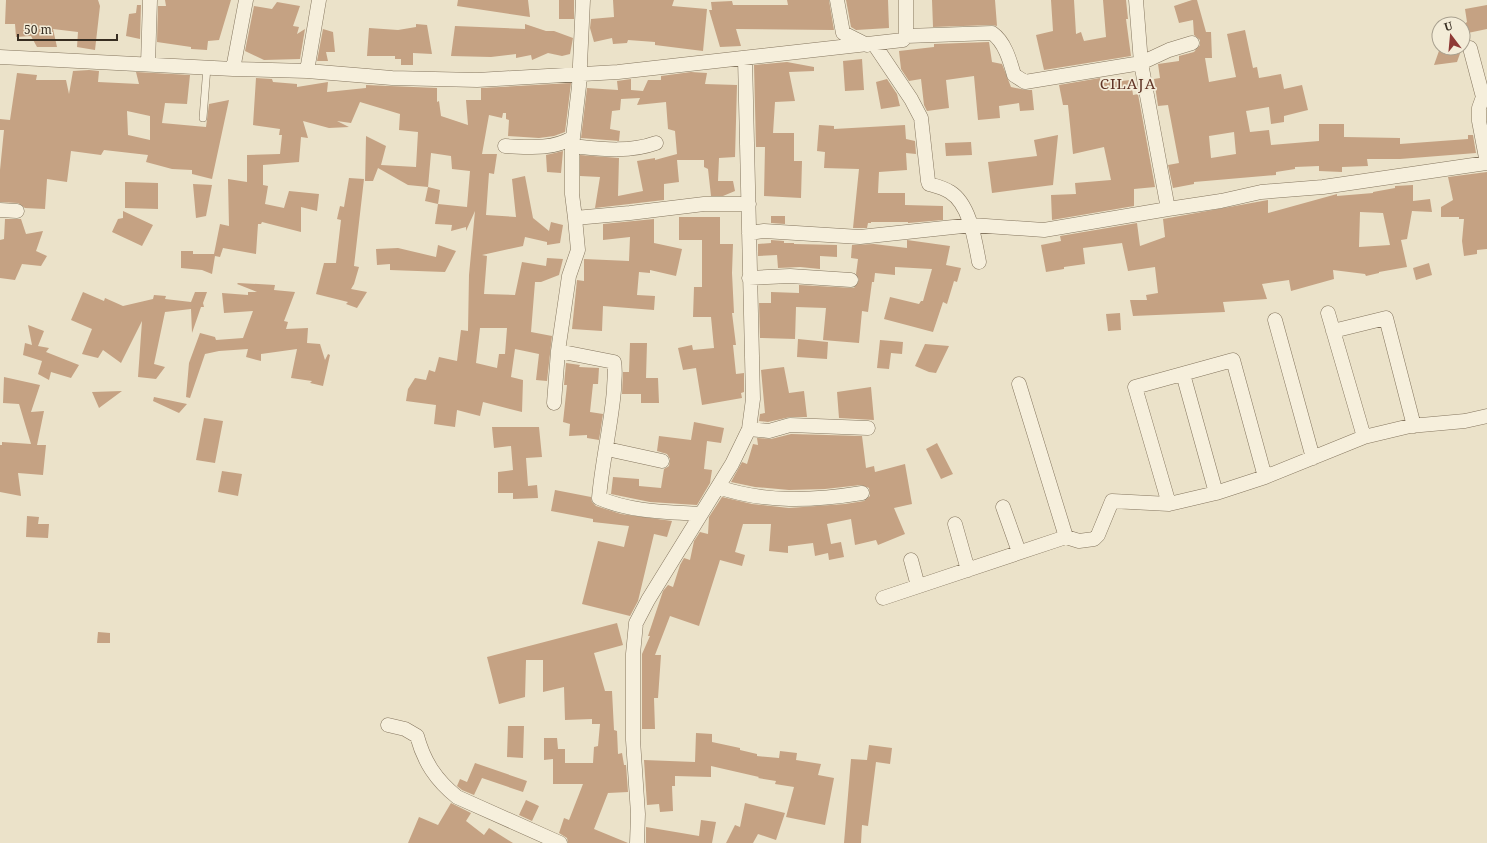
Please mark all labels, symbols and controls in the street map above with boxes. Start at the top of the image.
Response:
scale bar [18,16,117,42]
north arrow [1431,16,1471,56]
text: U [1442,17,1455,34]
text: 50 m [24,21,52,38]
district label: CILAJA [1100,73,1156,93]

